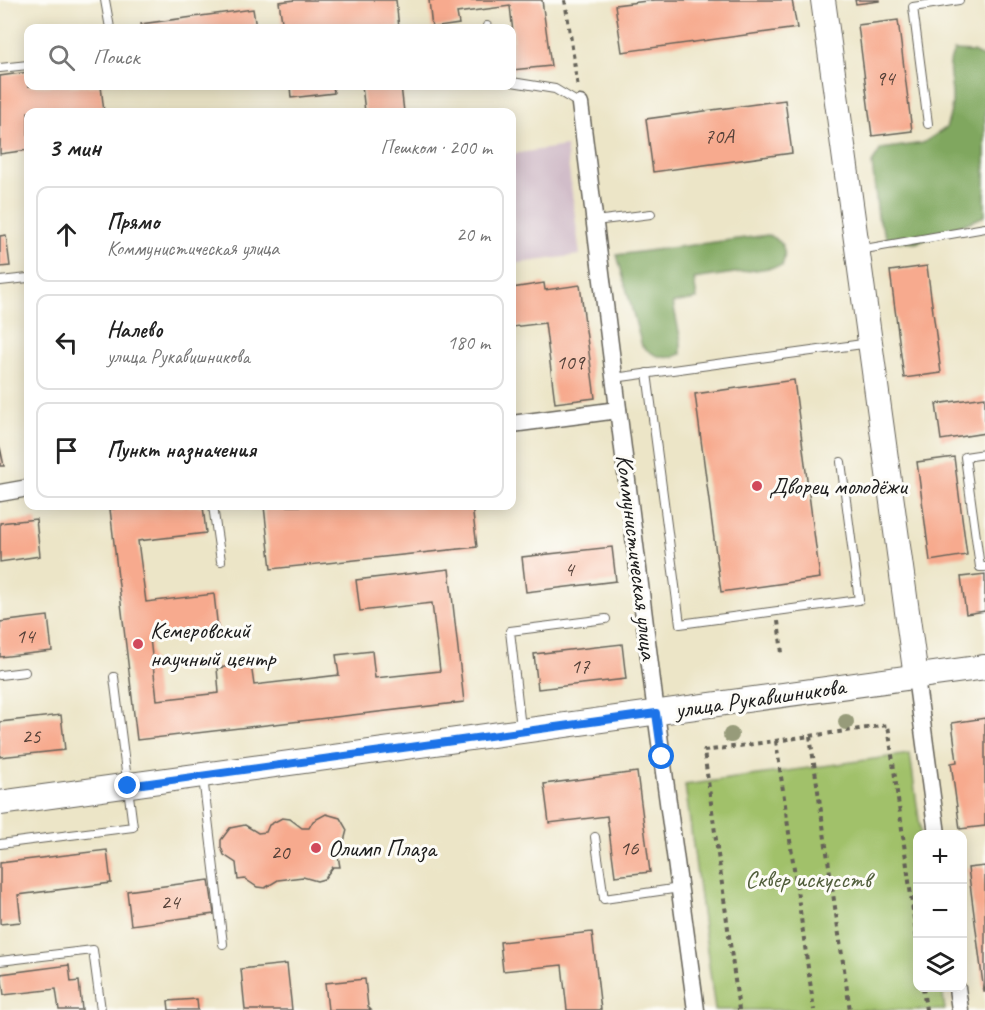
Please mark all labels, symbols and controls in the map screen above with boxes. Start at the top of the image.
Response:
search box [24,24,516,90]
icon: search [45,41,78,74]
text: Поиск [93,43,139,71]
house number: 94 [876,65,897,91]
house number: 70А [704,123,735,149]
text: 3 мин [48,131,101,164]
text: Пешком · 200 m [380,135,492,160]
text: Прямо [107,208,159,236]
icon: ahead [50,218,83,251]
text: 20 m [456,222,490,247]
text: Коммунистическая улица [107,236,279,261]
text: Налево [107,316,163,344]
icon: left [50,326,83,359]
text: 180 m [447,330,490,355]
text: улица Рукавишникова [107,344,250,369]
house number: 109 [556,349,586,375]
icon: arrive [50,434,83,467]
text: Пункт назначения [107,436,256,464]
street label: Коммунистическая улица [610,453,665,663]
place label: Дворец молодёжи [769,471,909,501]
marker: Дворец молодёжи [750,479,764,493]
house number: 4 [564,556,576,582]
place label: Кемеровский научный центр [150,615,277,673]
house number: 14 [16,623,37,649]
marker: Кемеровский научный центр [131,637,145,651]
house number: 17 [571,653,591,679]
street label: улица Рукавишникова [671,671,849,725]
house number: 25 [22,723,42,749]
route start [648,743,674,769]
route end [114,772,140,798]
map controls [913,830,967,992]
button: + [913,830,967,884]
place label: Олимп Плаза [328,833,438,863]
house number: 16 [620,835,639,861]
house number: 20 [271,839,291,865]
marker: Олимп Плаза [309,841,323,855]
park label: Сквер искусств [745,864,875,894]
button: − [913,884,967,938]
house number: 24 [161,889,182,915]
button: layers [913,938,967,992]

